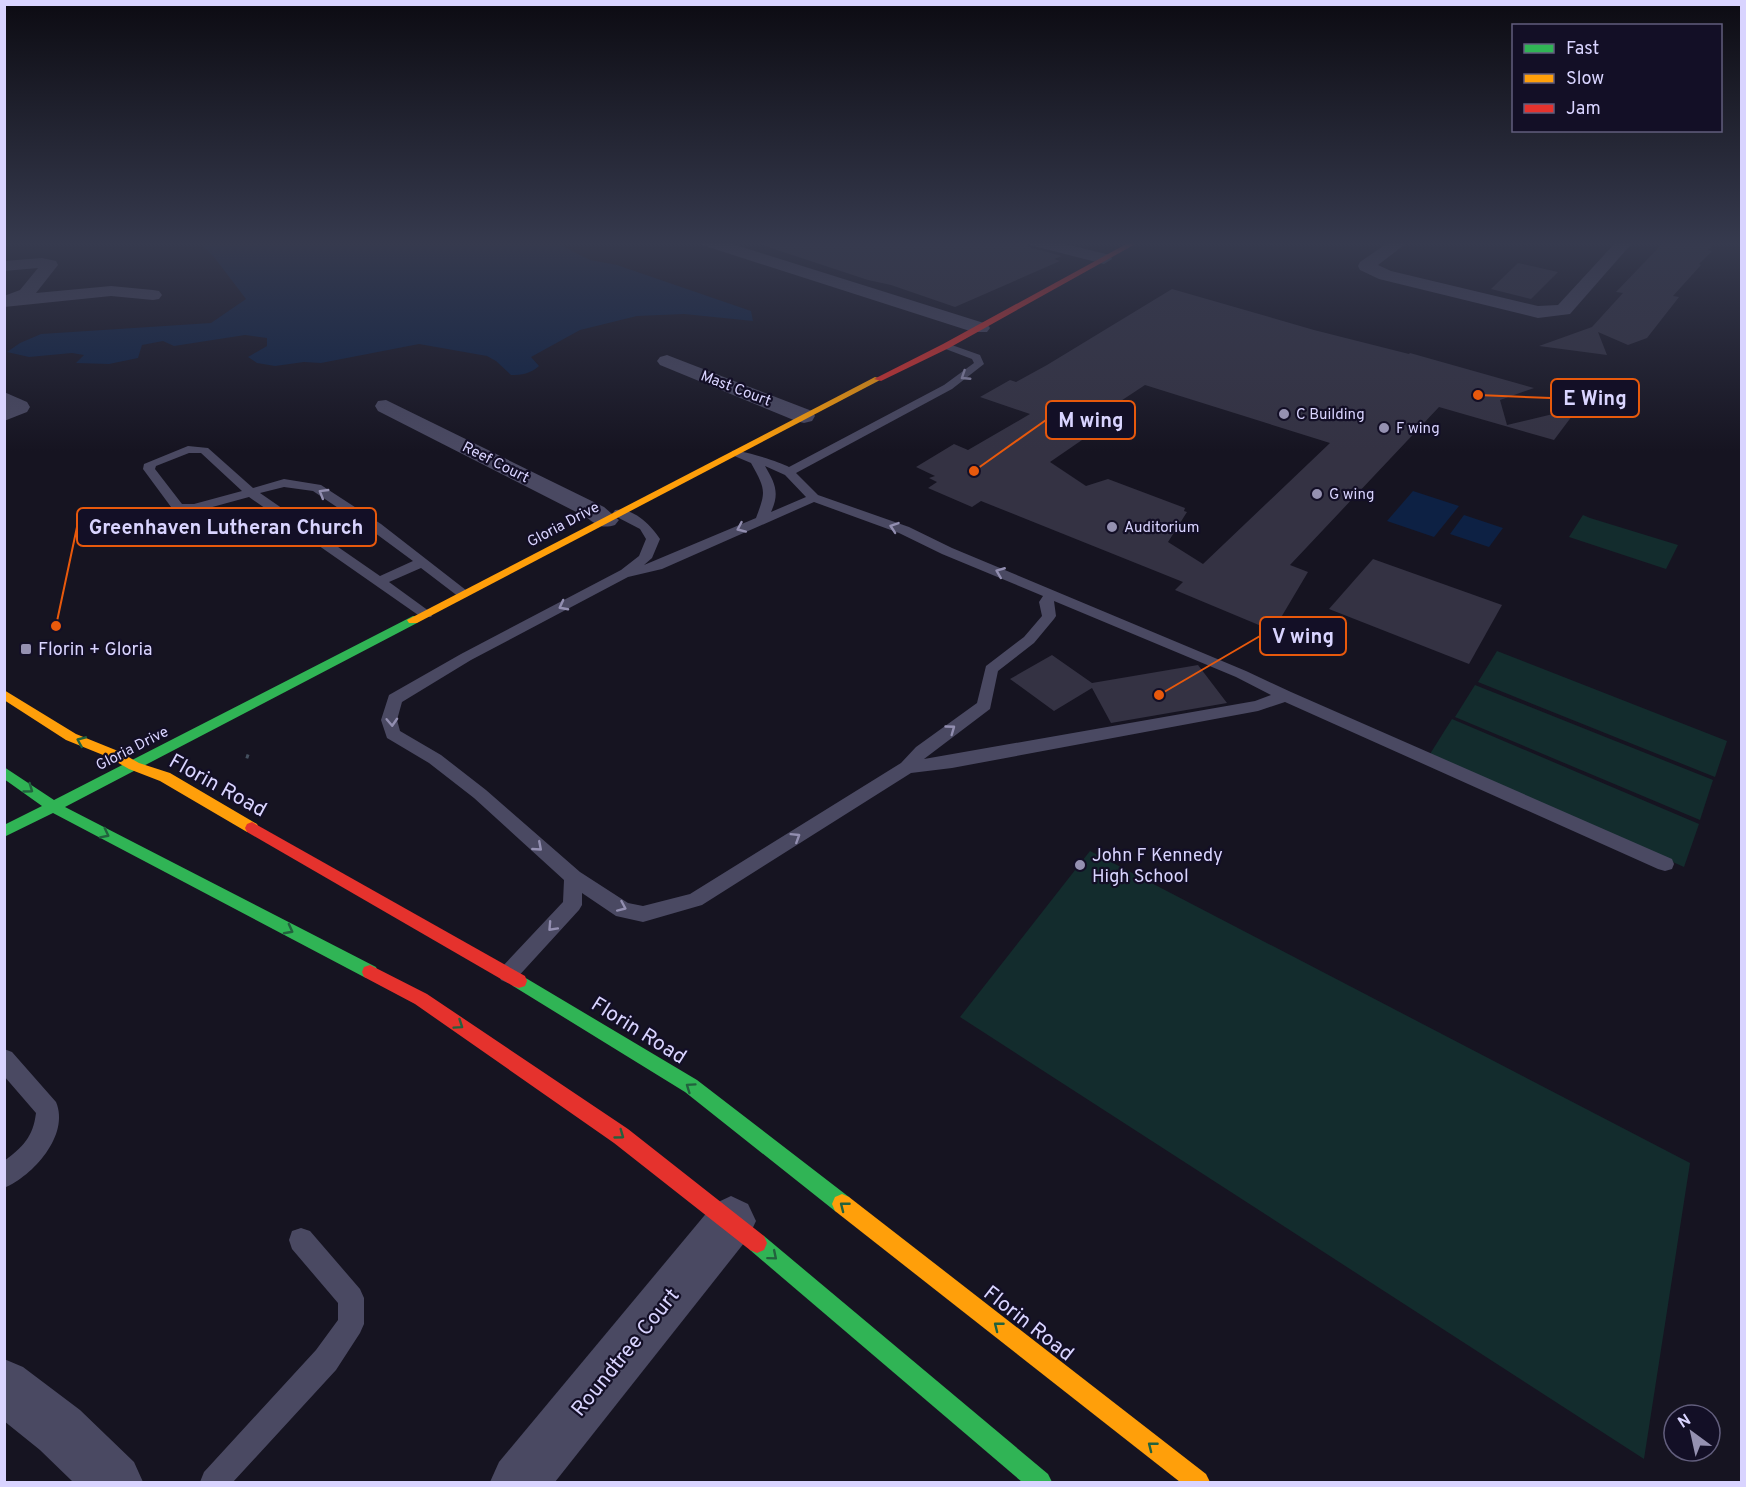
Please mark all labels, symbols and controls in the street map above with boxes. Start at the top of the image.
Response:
legend [1512,24,1722,132]
text: Fast [1566,38,1599,61]
text: Slow [1566,68,1604,91]
text: Jam [1566,98,1601,121]
street label: Mast Court [698,367,773,412]
one-way arrow [960,369,971,380]
callout: E Wing [1551,379,1639,417]
text: E Wing [1563,387,1627,413]
callout: M wing [1046,401,1135,439]
place label: C Building [1296,406,1365,425]
marker: C Building [1277,407,1291,421]
text: M wing [1058,409,1124,435]
place label: F wing [1396,420,1440,439]
marker: F wing [1377,421,1391,435]
street label: Reef Court [459,438,532,488]
place label: G wing [1329,486,1375,505]
marker: G wing [1310,487,1324,501]
one-way arrow [319,488,329,500]
street label: Gloria Drive [524,498,603,552]
callout: Greenhaven Lutheran Church [77,508,376,546]
text: Greenhaven Lutheran Church [89,516,363,542]
place label: Auditorium [1124,519,1199,538]
marker: Auditorium [1105,520,1119,534]
one-way arrow [736,521,747,533]
one-way arrow [889,521,900,534]
one-way arrow [995,567,1006,579]
one-way arrow [558,599,569,610]
callout: V wing [1260,617,1346,655]
text: V wing [1272,625,1334,651]
place label: Florin + Gloria [38,639,152,662]
marker: Florin + Gloria [19,642,33,656]
one-way arrow [385,717,398,727]
street label: Gloria Drive [93,723,172,776]
one-way arrow [945,725,956,736]
one-way arrow [77,736,88,748]
street label: Florin Road [164,748,271,824]
one-way arrow [22,782,33,793]
one-way arrow [99,826,110,838]
one-way arrow [789,833,800,844]
one-way arrow [531,840,542,851]
place label: John F Kennedy High School [1092,845,1223,889]
marker: John F Kennedy High School [1073,858,1087,872]
one-way arrow [616,900,627,912]
one-way arrow [548,920,559,931]
one-way arrow [283,923,293,934]
street label: Florin Road [585,991,691,1071]
one-way arrow [452,1018,463,1029]
one-way arrow [686,1083,697,1094]
one-way arrow [614,1128,625,1139]
one-way arrow [840,1203,851,1214]
one-way arrow [766,1249,777,1260]
street label: Florin Road [977,1280,1079,1368]
street label: Roundtree Court [566,1283,686,1423]
one-way arrow [994,1323,1005,1334]
north arrow [1662,1403,1722,1463]
text: N [1675,1411,1695,1434]
one-way arrow [1148,1443,1159,1454]

